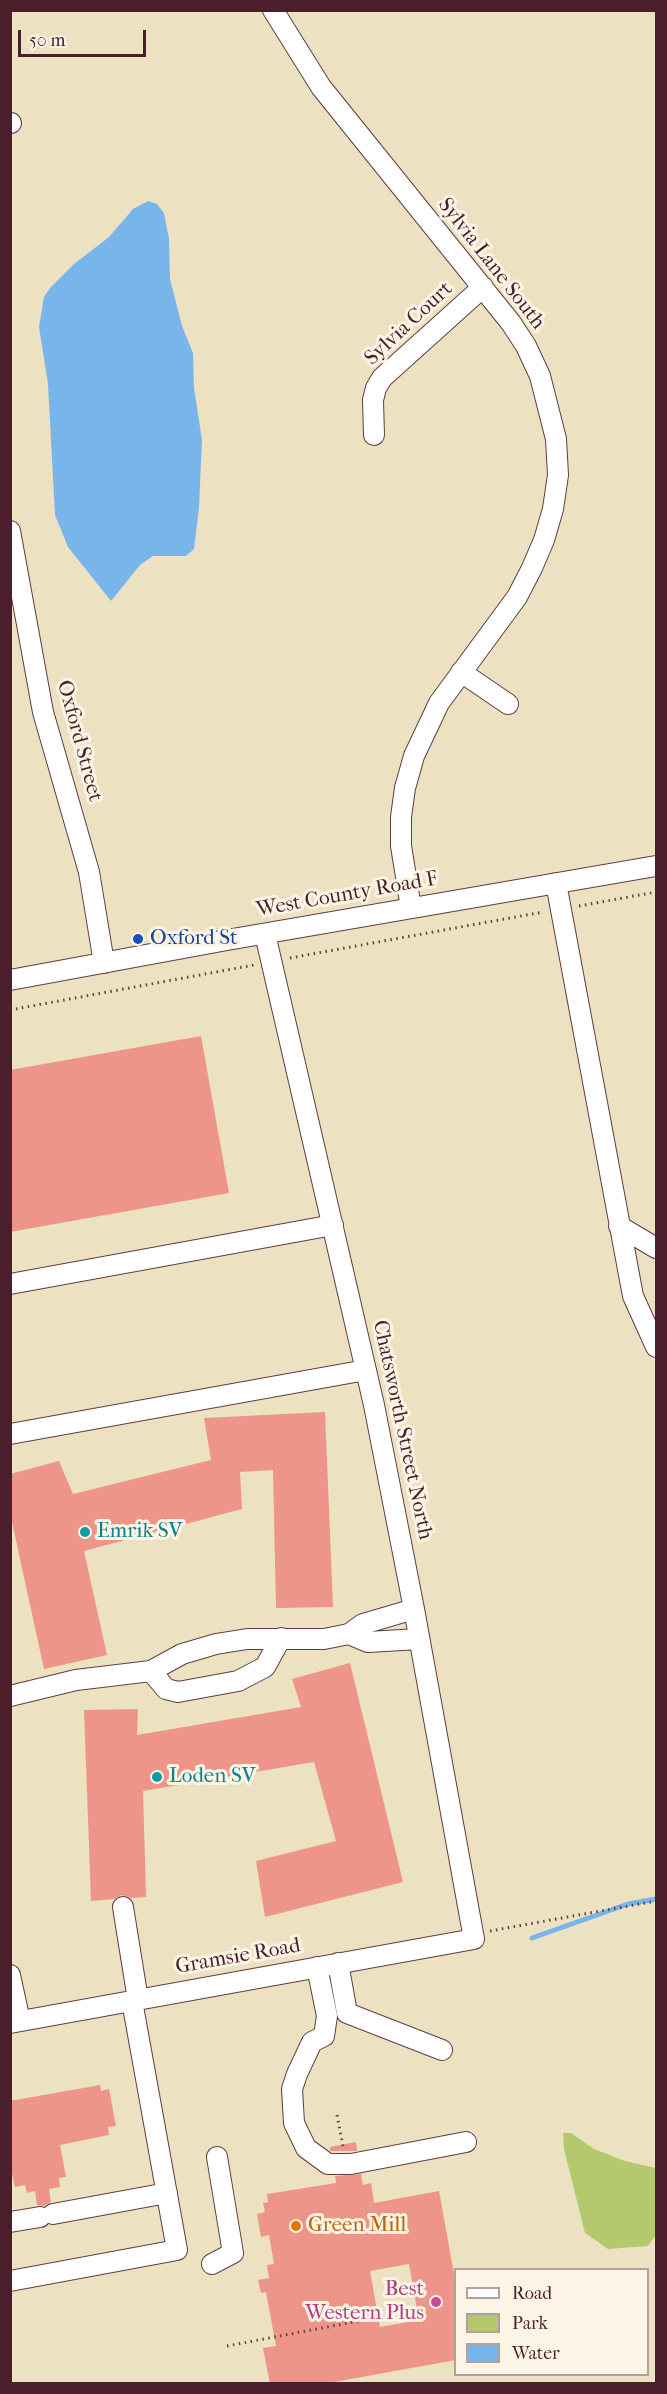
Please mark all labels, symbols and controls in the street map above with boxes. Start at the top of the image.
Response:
scale bar [21,18,148,56]
text: 50 m [29,30,65,51]
street label: Sylvia Lane South [432,193,550,335]
street label: Sylvia Court [360,277,458,371]
street label: Oxford Street [51,678,107,804]
street label: West County Road F [254,867,440,923]
place label: Oxford St [150,926,238,952]
marker: Oxford St [131,932,145,946]
street label: Chatsworth Street North [366,1318,438,1542]
place label: Emrik SV [97,1519,182,1545]
marker: Emrik SV [78,1525,92,1539]
place label: Loden SV [169,1764,256,1790]
marker: Loden SV [150,1770,164,1784]
street label: Gramsie Road [174,1934,302,1980]
place label: Green Mill [308,2213,406,2239]
marker: Green Mill [289,2219,303,2233]
legend [454,2268,649,2376]
place label: Best Western Plus [305,2277,424,2327]
text: Road [512,2283,552,2304]
marker: Best Western Plus [429,2295,443,2309]
text: Park [512,2313,548,2334]
text: Water [512,2343,560,2364]

